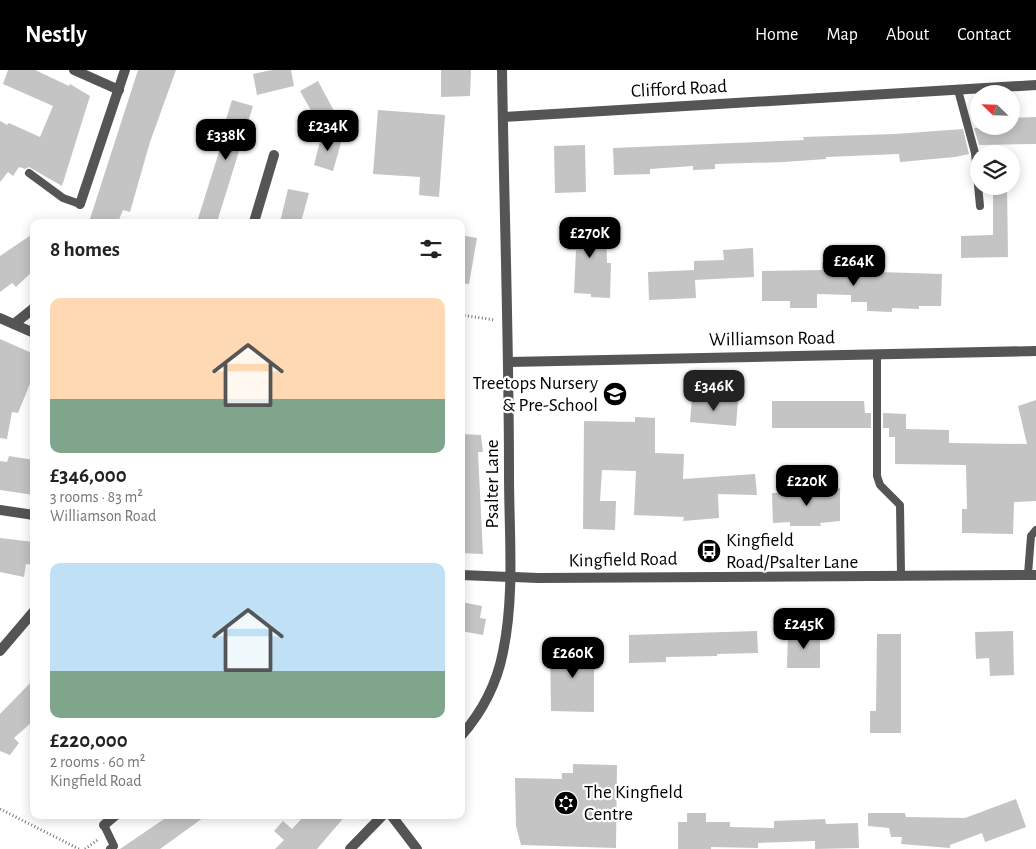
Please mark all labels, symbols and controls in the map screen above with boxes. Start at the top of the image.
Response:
text: Nestly [25,23,87,47]
text: Home [755,26,798,44]
text: Map [826,26,858,44]
text: About [886,26,929,44]
text: Contact [957,26,1011,44]
street label: Clifford Road [630,77,728,101]
north arrow [970,85,1020,135]
map controls [970,85,1020,195]
pin: £234K [293,109,363,152]
pin: £338K [191,118,261,161]
text: £234K [309,118,347,134]
text: £338K [207,127,245,143]
button: layers [970,145,1020,195]
pin: £270K [555,216,625,259]
text: £270K [570,225,610,241]
icon: filters [417,235,445,263]
text: 8 homes [50,239,120,260]
pin: £264K [819,244,889,287]
text: £264K [834,253,874,269]
street label: Williamson Road [709,328,835,350]
icon: home [203,330,293,420]
pin: £346K [679,370,749,412]
place label: Treetops Nursery & Pre-School [473,374,598,415]
text: £346K [694,378,734,394]
school or university icon: Treetops Nursery & Pre-School [602,381,628,407]
street label: Psalter Lane [483,440,502,528]
pin: £220K [772,464,842,507]
text: £346,000 [50,465,127,486]
text: £220K [787,473,827,489]
text: 3 rooms · 83 m² [50,489,143,505]
text: Williamson Road [50,508,156,524]
place label: Kingfield Road/Psalter Lane [726,531,858,572]
bus stop icon: Kingfield Road/Psalter Lane [696,538,722,564]
street label: Kingfield Road [568,550,678,570]
icon: home [203,595,293,685]
pin: £245K [769,608,839,650]
text: £245K [785,616,823,632]
pin: £260K [538,636,608,679]
text: £260K [553,645,593,661]
text: £220,000 [50,730,128,751]
text: 2 rooms · 60 m² [50,754,145,770]
text: Kingfield Road [50,773,142,789]
place label: The Kingfield Centre [584,783,683,824]
synagogue icon: The Kingfield Centre [553,790,579,816]

